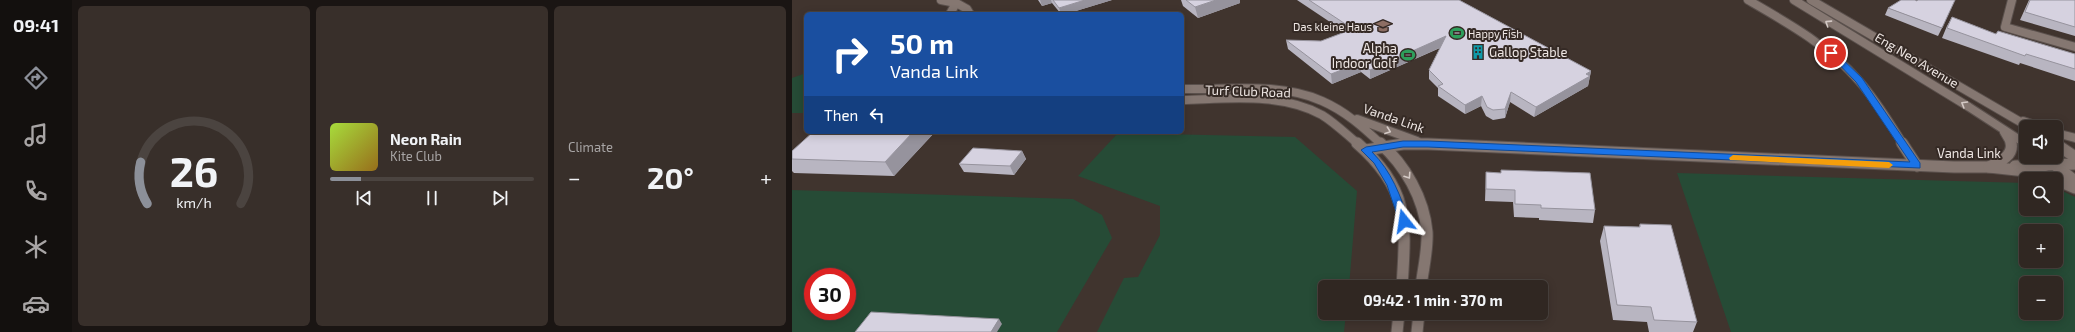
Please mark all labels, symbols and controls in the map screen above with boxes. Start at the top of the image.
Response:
text: 09:41 [13,14,59,36]
school or university icon: Das kleine Haus [1375,18,1391,34]
place label: Das kleine Haus [1293,20,1372,33]
one-way arrow [1825,20,1832,28]
sports icon: Happy Fish [1449,25,1465,41]
text: 50 m [890,26,954,60]
place label: Happy Fish [1468,27,1523,40]
icon: right [824,28,876,80]
street label: Eng Neo Avenue [1872,29,1962,91]
pin [1814,36,1848,70]
place label: Alpha Indoor Golf [1332,40,1398,71]
icon: arrive [1820,42,1842,64]
building icon: Gallop Stable [1470,44,1486,60]
place label: Gallop Stable [1489,44,1567,60]
sports icon: Alpha Indoor Golf [1400,47,1416,63]
text: Vanda Link [890,60,978,82]
icon: directions [22,64,50,92]
street label: Turf Club Road [1205,82,1291,100]
street label: Vanda Link [1361,100,1427,136]
one-way arrow [1961,101,1968,108]
icon: left [866,104,888,126]
text: Then [824,106,858,124]
map controls [2019,120,2063,320]
button: sound [2019,120,2063,164]
icon: music [22,121,50,149]
one-way arrow [1384,126,1391,135]
text: Neon Rain [390,130,462,148]
text: Climate [568,139,613,155]
text: 26 [170,145,218,195]
street label: Vanda Link [1937,145,2001,161]
text: Kite Club [390,148,442,164]
text: 20° [647,159,694,195]
text: − [568,164,581,190]
text: + [760,164,772,190]
one-way arrow [1403,172,1411,179]
button: search [2019,172,2063,216]
icon: phone [22,177,50,205]
icon: previous [353,187,375,209]
icon: pause [421,187,443,209]
icon: next [489,187,511,209]
text: km/h [176,194,212,211]
position arrow [1383,200,1425,242]
button: + [2019,224,2063,268]
icon: climate [22,233,50,261]
speed limit sign: 30 [804,268,856,320]
button: − [2019,276,2063,320]
icon: car [22,290,50,318]
text: 09:42 · 1 min · 370 m [1363,291,1503,309]

